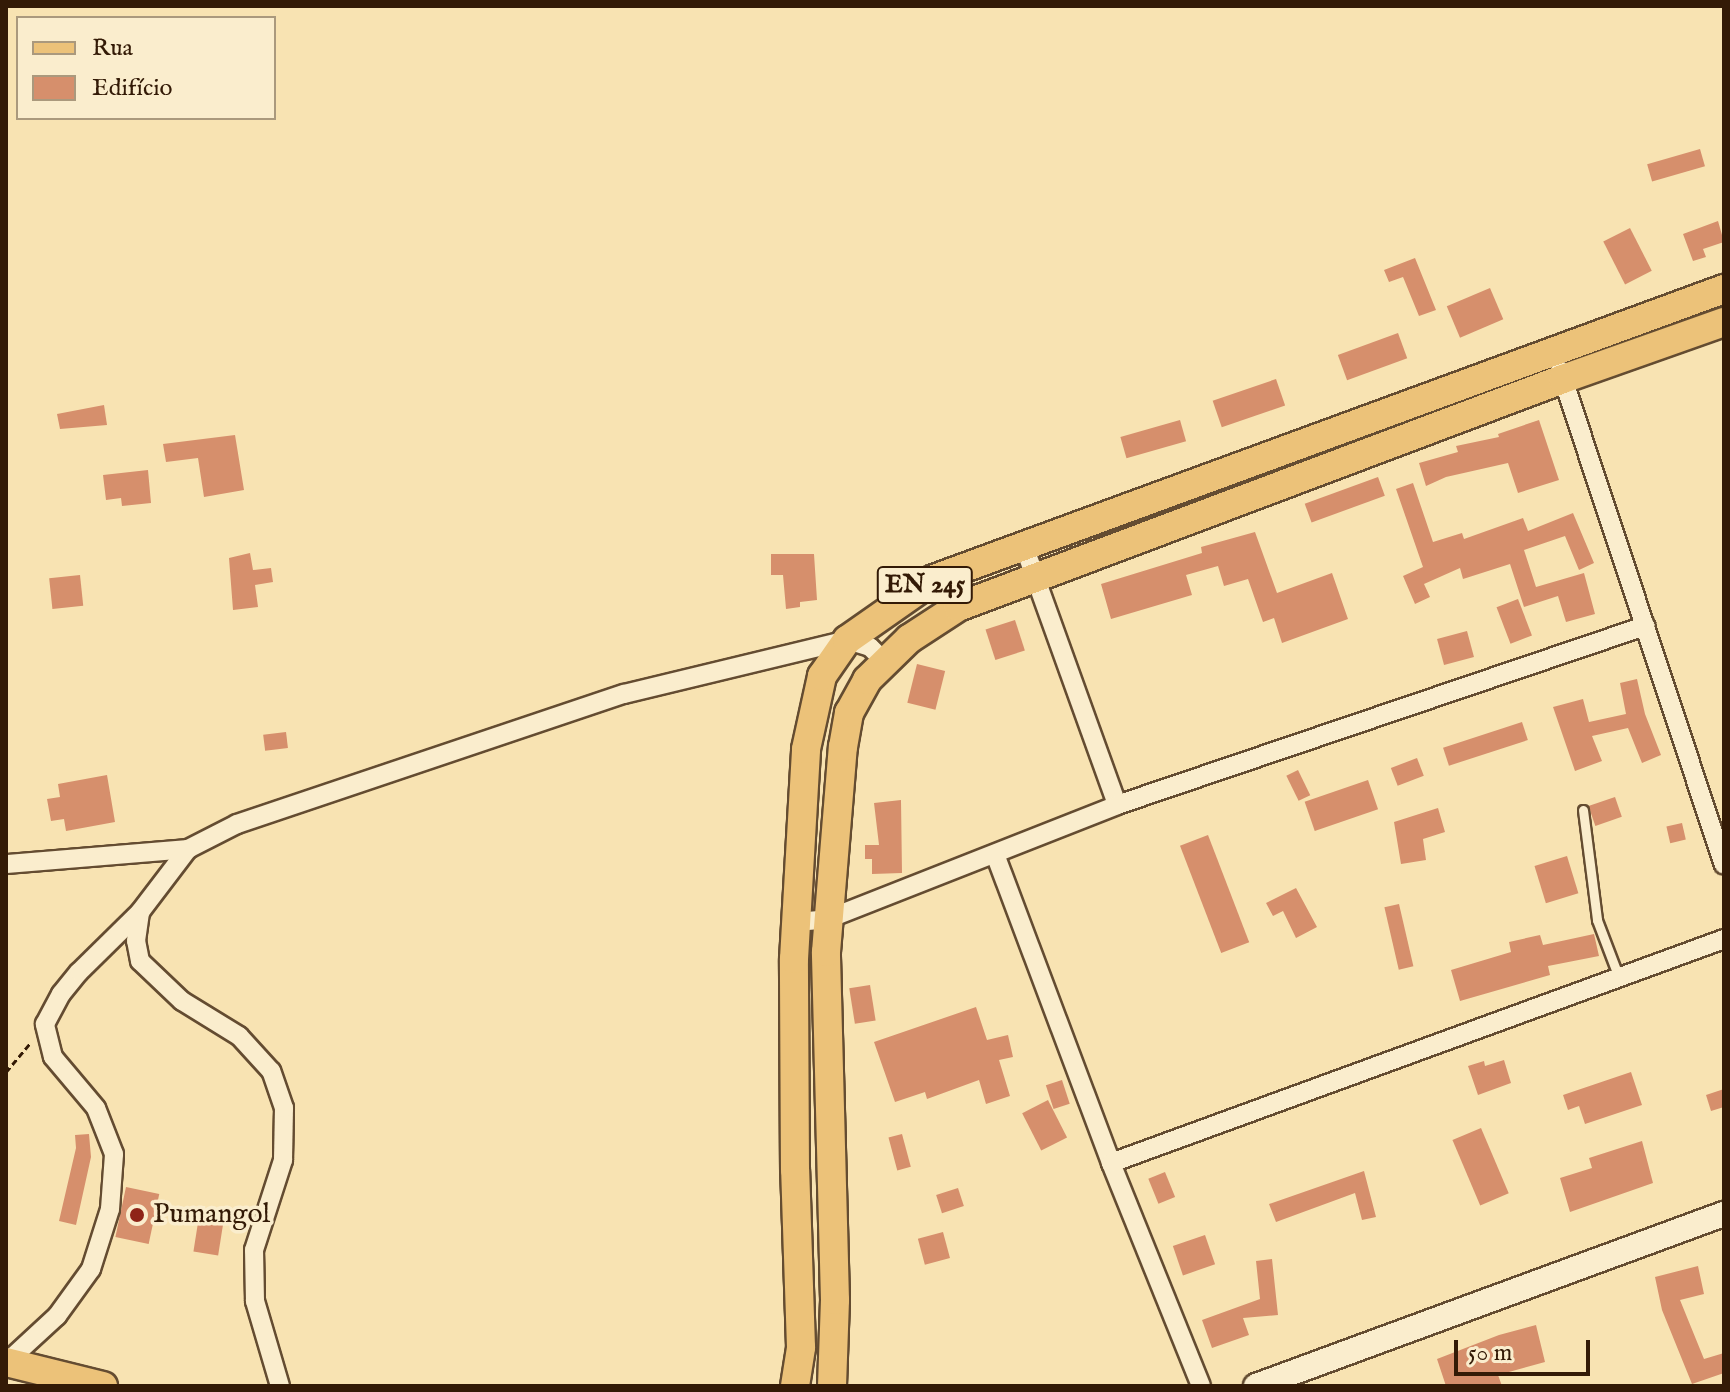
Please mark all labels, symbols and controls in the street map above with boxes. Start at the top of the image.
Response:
legend [16,16,276,120]
text: Rua [92,33,133,64]
text: Edifício [92,73,172,104]
road number: EN 245 [875,563,975,607]
place label: Pumangol [153,1198,270,1232]
marker: Pumangol [128,1206,146,1224]
scale bar [1458,1324,1594,1374]
text: 50 m [1468,1338,1512,1369]

